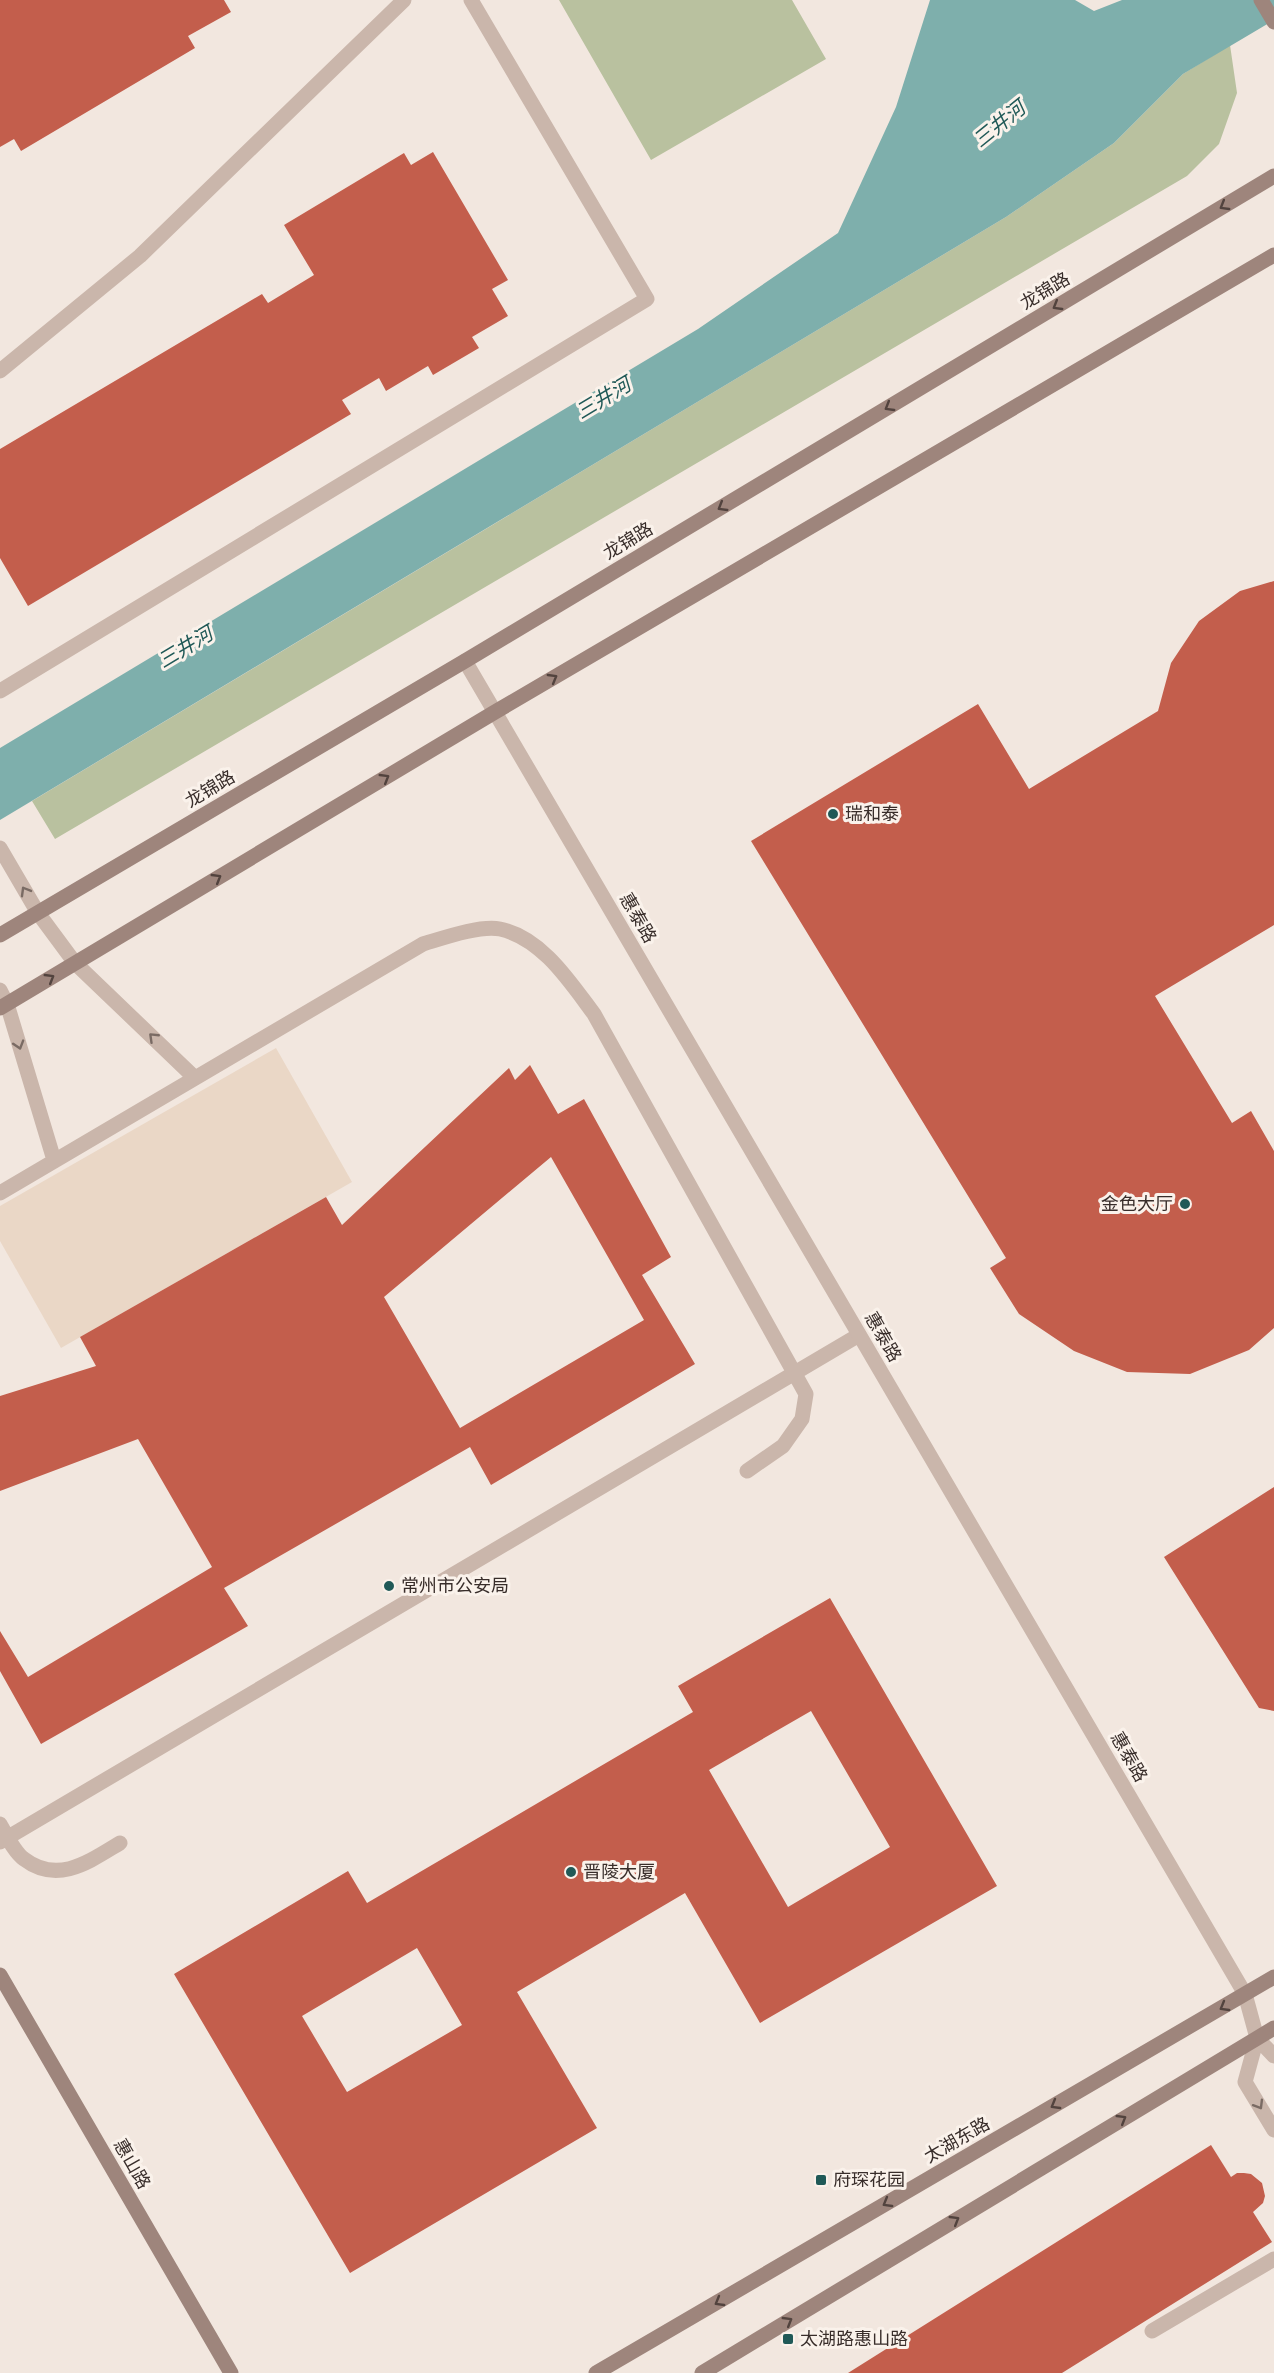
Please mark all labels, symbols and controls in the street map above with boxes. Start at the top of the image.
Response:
water label: 三井河 [968,93,1033,152]
one-way arrow [1220,199,1230,211]
street label: 龙锦路 [1016,268,1074,314]
one-way arrow [1053,299,1063,311]
water label: 三井河 [571,370,638,424]
one-way arrow [885,399,895,411]
one-way arrow [718,499,728,511]
street label: 龙锦路 [599,518,657,564]
water label: 三井河 [153,619,220,673]
one-way arrow [547,674,557,686]
street label: 龙锦路 [181,766,239,812]
one-way arrow [379,773,389,785]
place label: 瑞和泰 [845,803,899,825]
marker: 瑞和泰 [826,807,840,821]
one-way arrow [211,873,221,885]
one-way arrow [21,887,33,897]
street label: 惠泰路 [615,889,661,947]
one-way arrow [44,973,54,985]
one-way arrow [149,1034,160,1045]
one-way arrow [12,1039,24,1050]
place label: 金色大厅 [1101,1193,1173,1215]
marker: 金色大厅 [1178,1197,1192,1211]
street label: 惠泰路 [860,1308,906,1366]
place label: 常州市公安局 [401,1575,509,1597]
marker: 常州市公安局 [382,1579,396,1593]
street label: 惠泰路 [1106,1728,1152,1786]
place label: 晋陵大厦 [583,1861,655,1883]
marker: 晋陵大厦 [564,1865,578,1879]
one-way arrow [1220,1999,1230,2011]
one-way arrow [1051,2098,1061,2109]
one-way arrow [1251,2099,1263,2109]
street label: 太湖东路 [920,2112,994,2168]
one-way arrow [1116,2115,1126,2127]
street label: 惠山路 [109,2135,155,2193]
place label: 府琛花园 [833,2169,905,2191]
marker: 府琛花园 [814,2173,828,2187]
one-way arrow [883,2196,893,2208]
one-way arrow [949,2216,959,2228]
one-way arrow [714,2294,725,2306]
one-way arrow [782,2317,792,2328]
place label: 太湖路惠山路 [800,2328,908,2350]
marker: 太湖路惠山路 [781,2332,795,2346]

